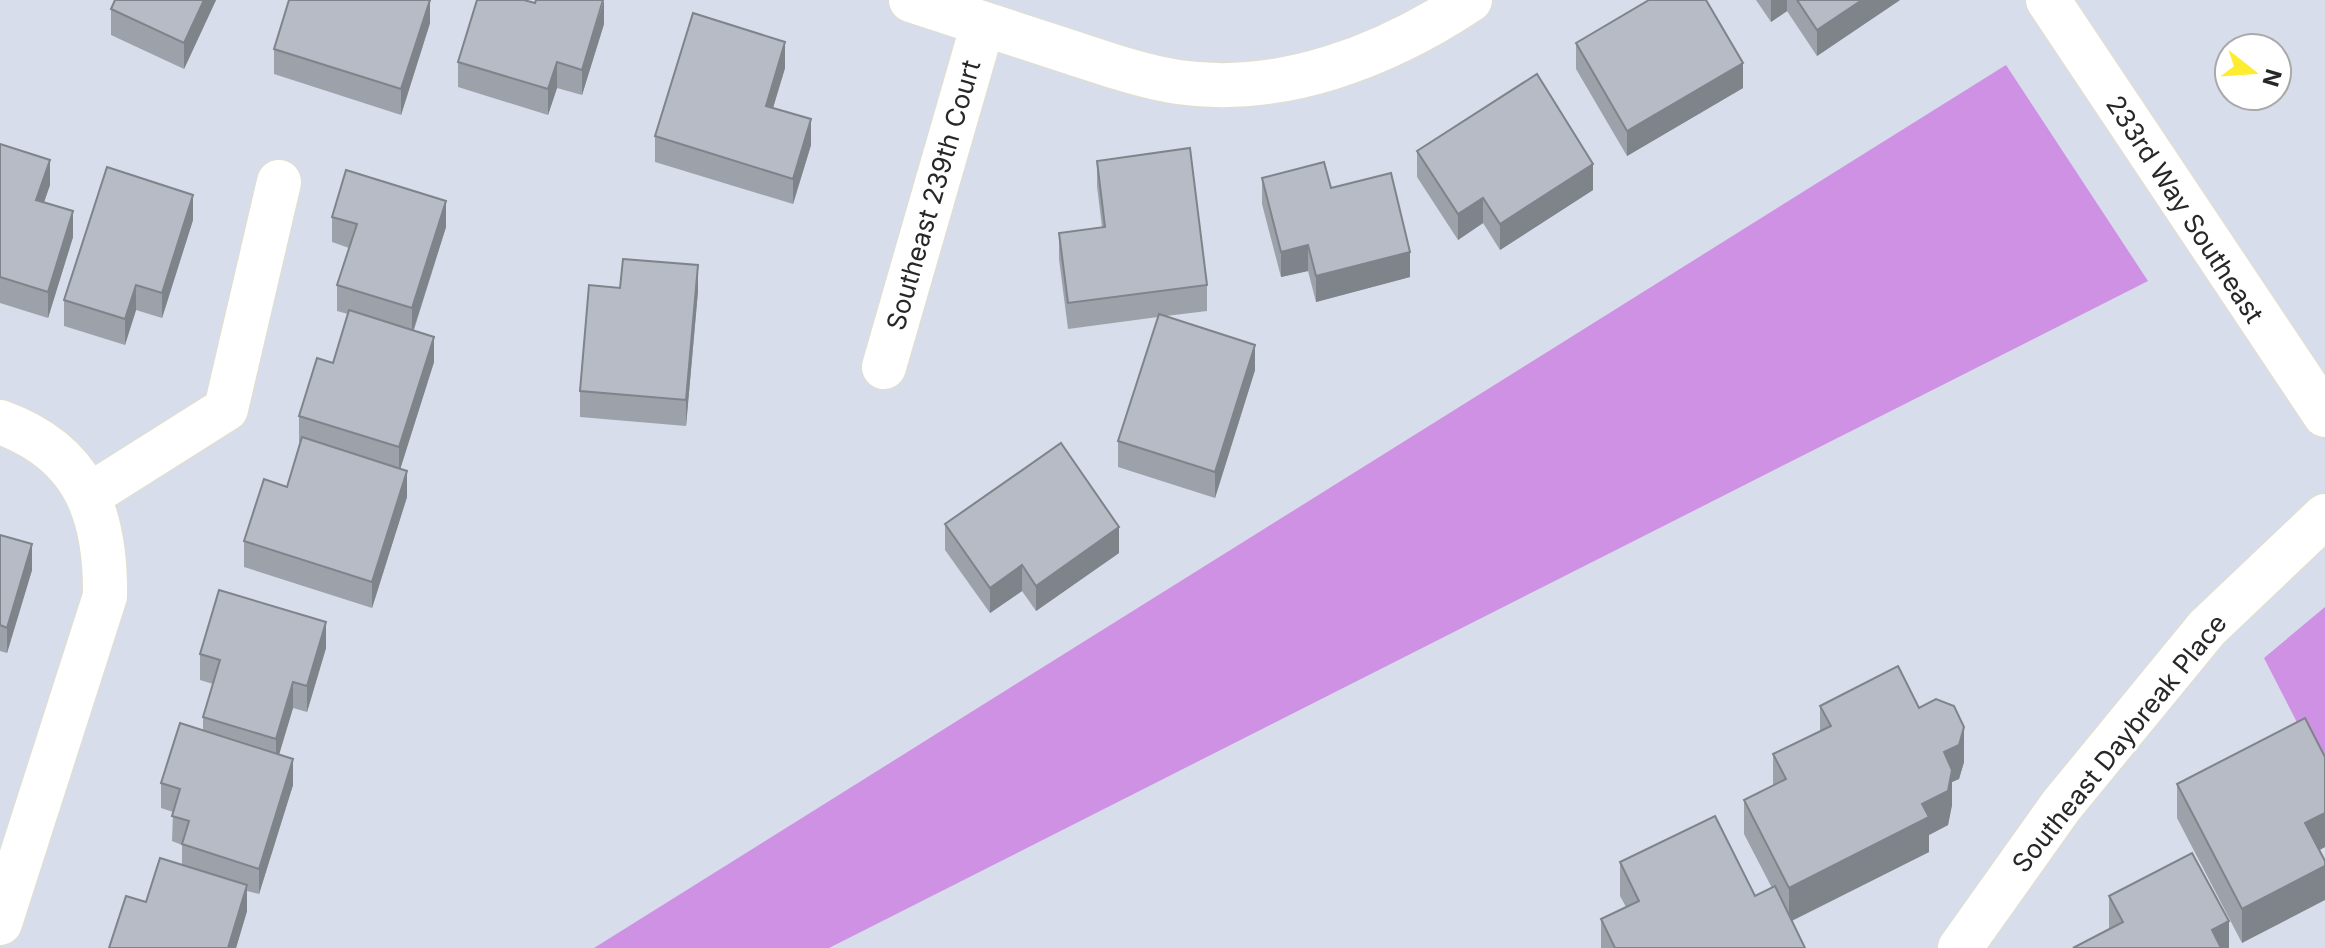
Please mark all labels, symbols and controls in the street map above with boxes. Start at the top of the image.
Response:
north arrow [2213,32,2293,112]
street label: Southeast 239th Court [880,56,986,334]
text: N [2257,66,2287,90]
street label: 233rd Way Southeast [2100,90,2270,328]
street label: Southeast Daybreak Place [2005,608,2233,878]

